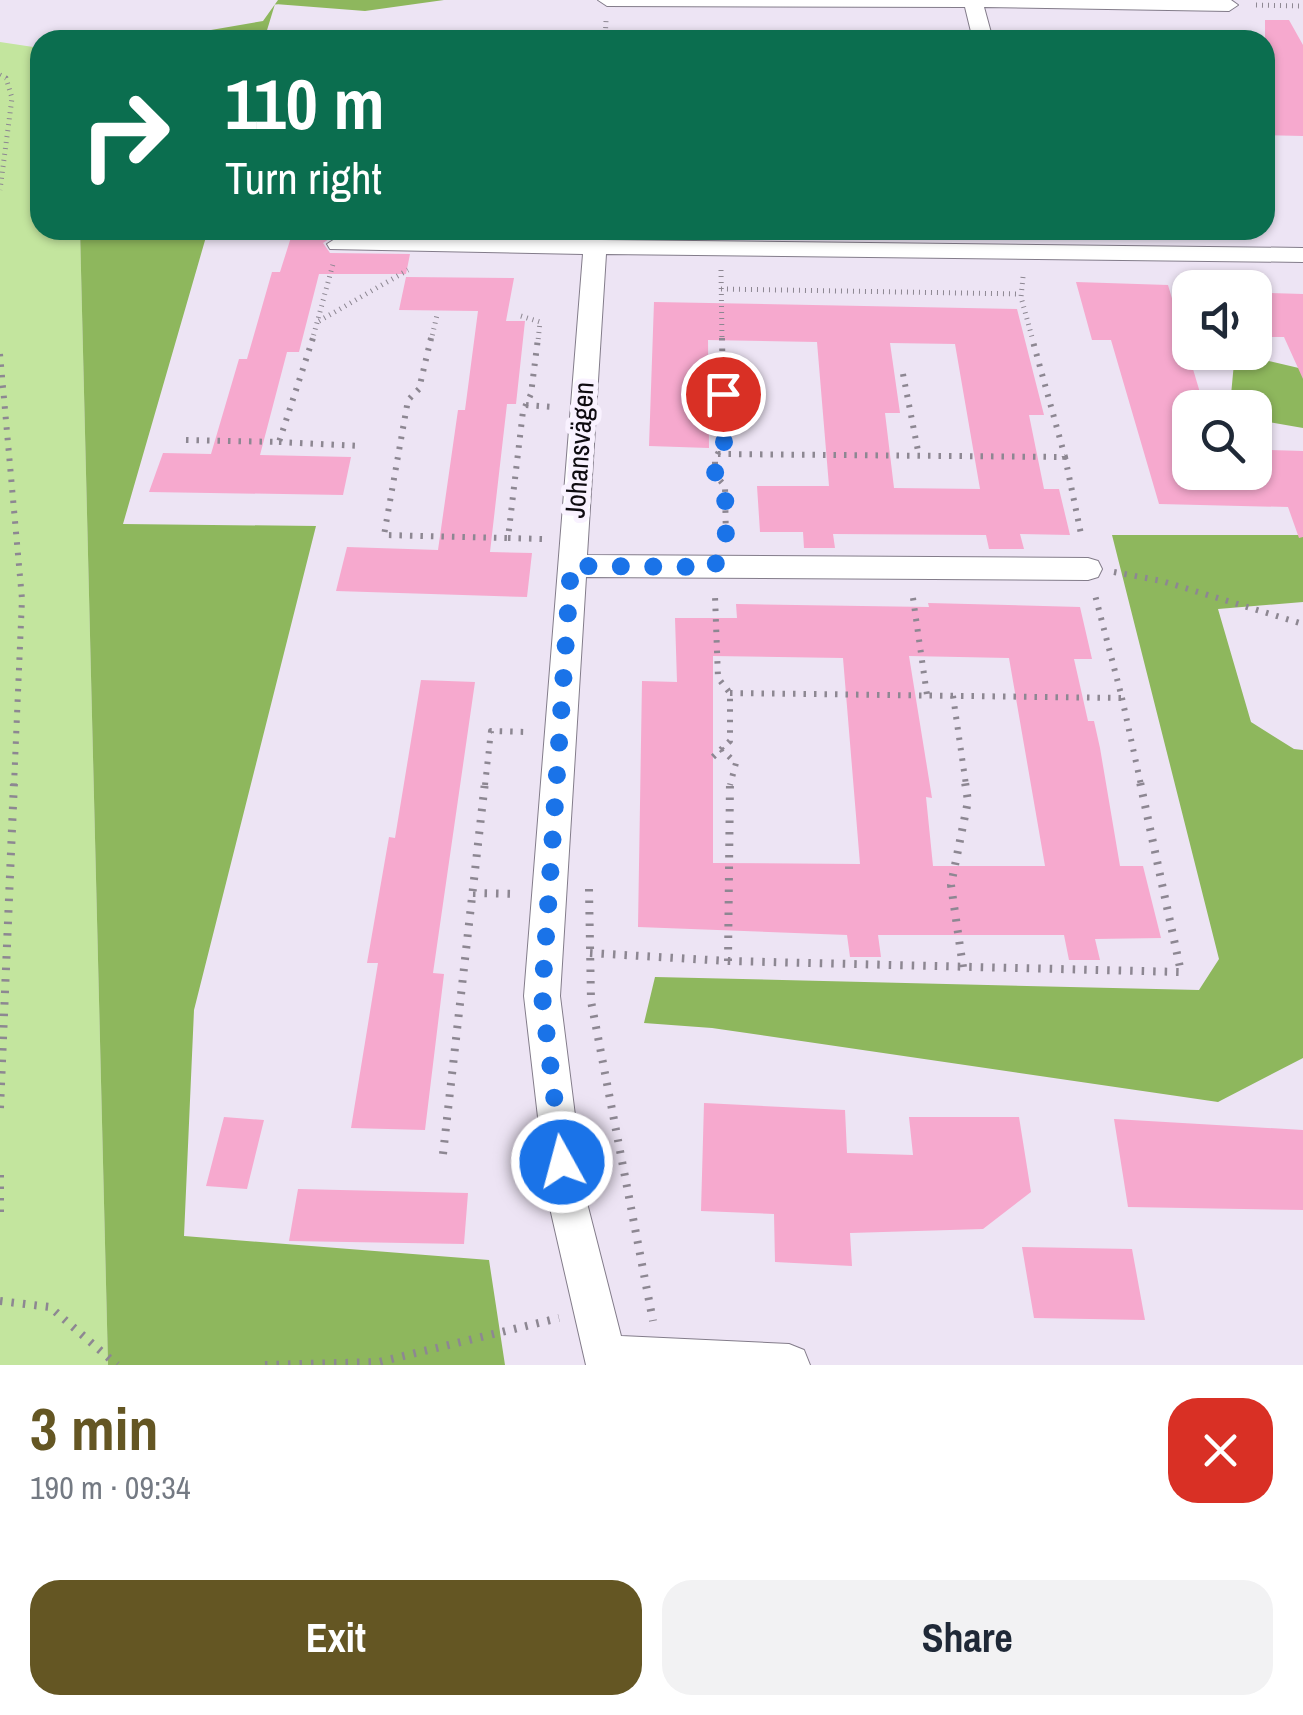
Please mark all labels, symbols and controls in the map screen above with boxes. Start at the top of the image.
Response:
text: 110 m [225,57,385,151]
icon: right [60,70,190,200]
text: Turn right [225,147,382,208]
map controls [1172,270,1272,490]
button: sound [1172,270,1272,370]
pin [681,352,766,437]
icon: arrive [696,367,751,422]
street label: Johansvägen [555,381,603,519]
button: search [1172,390,1272,490]
position arrow [510,1110,614,1214]
text: 3 min [30,1388,159,1469]
button: close [1168,1398,1273,1503]
text: 190 m · 09:34 [30,1466,190,1509]
button: Exit [30,1580,642,1695]
button: Share [662,1580,1273,1695]

